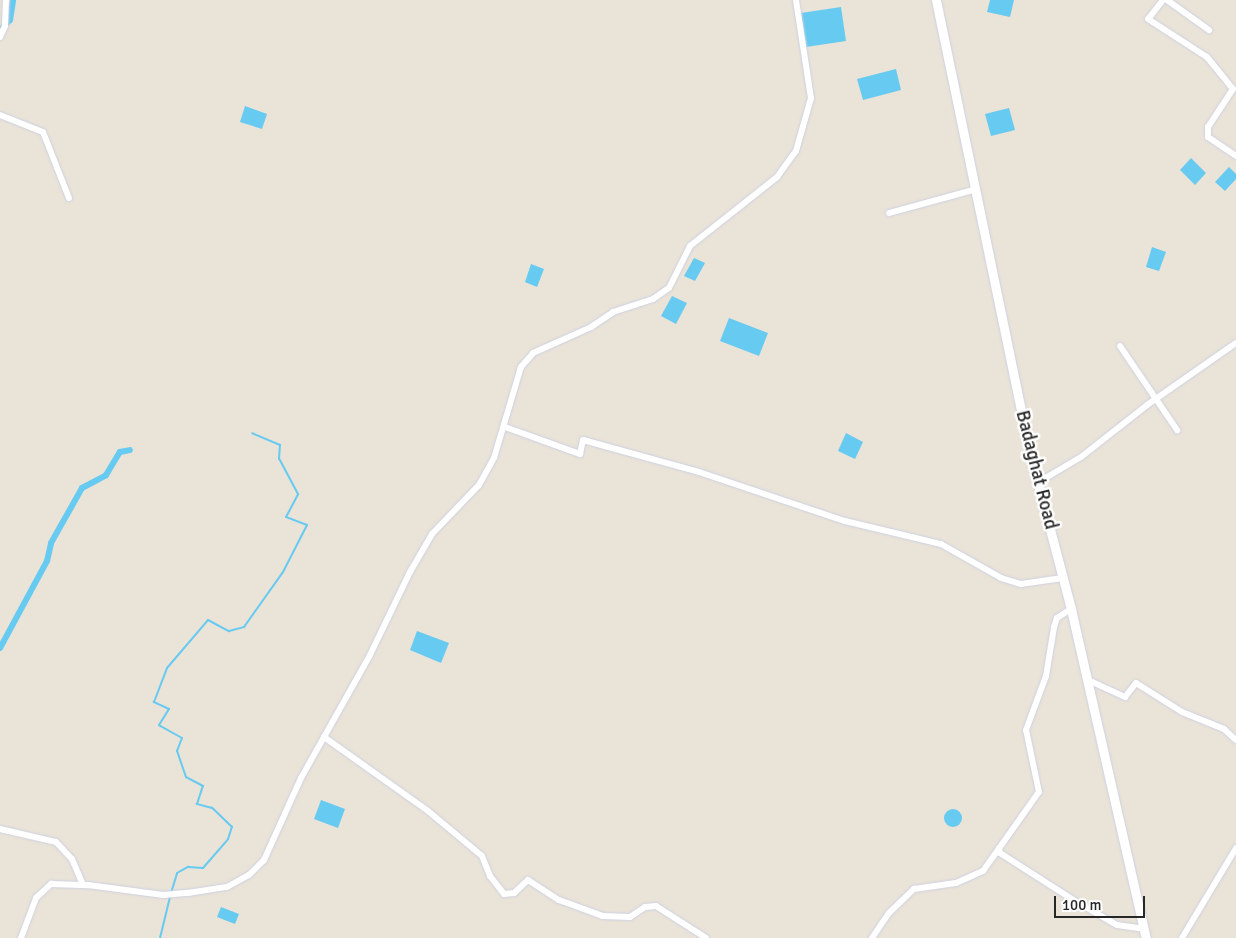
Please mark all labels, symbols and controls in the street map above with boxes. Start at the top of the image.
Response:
street label: Badaghat Road [1010,408,1062,532]
scale bar [1056,886,1147,918]
text: 100 m [1062,896,1102,914]

